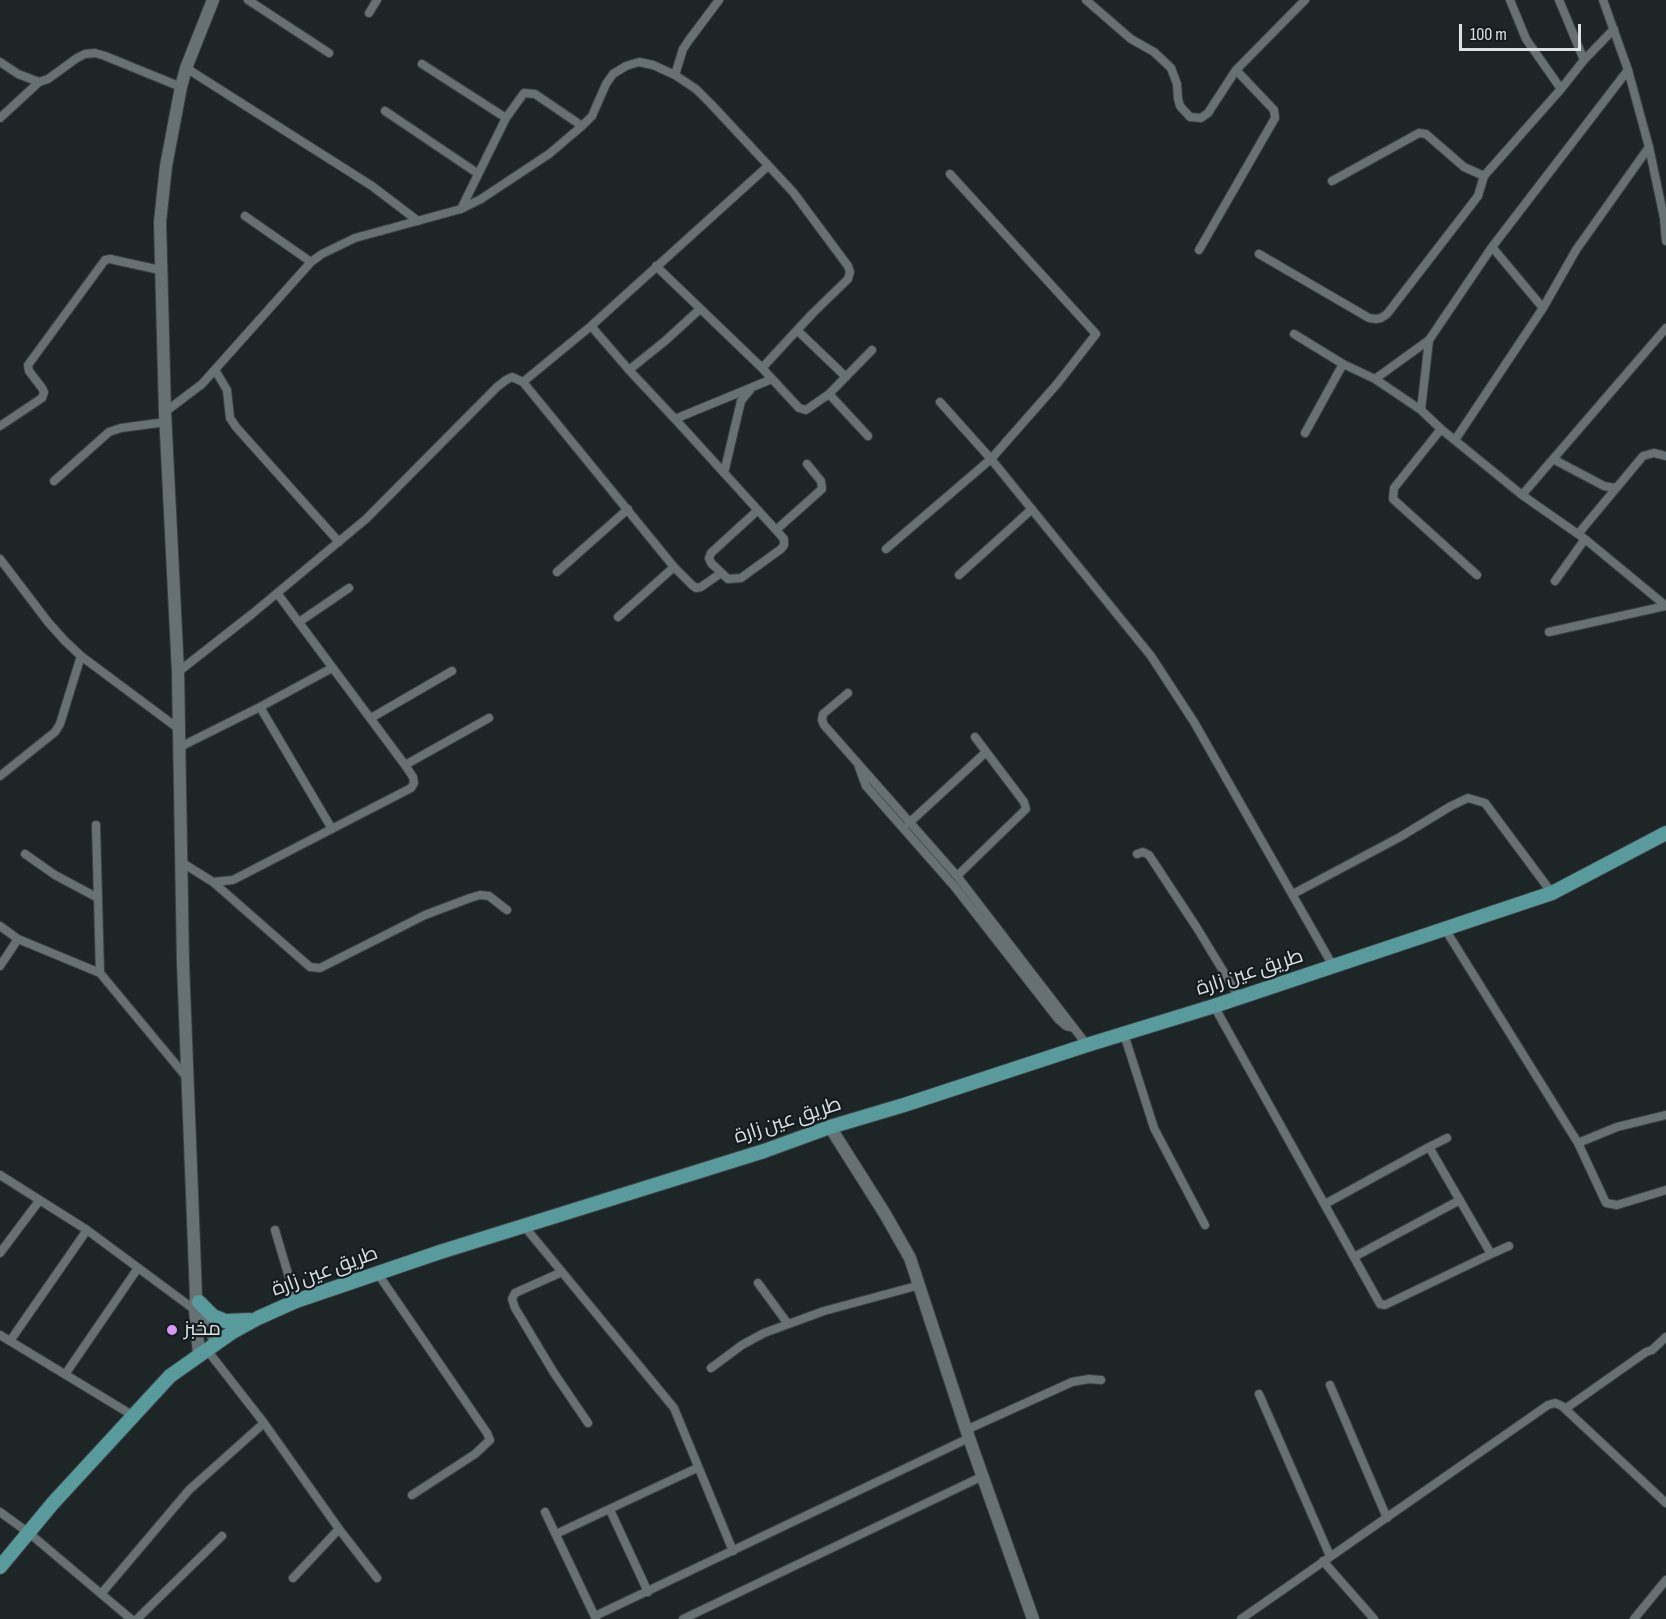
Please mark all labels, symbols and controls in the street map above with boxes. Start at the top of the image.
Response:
scale bar [1462,12,1584,50]
text: 100 m [1470,24,1507,45]
street label: طريق عين زارة [1193,944,1307,1002]
street label: طريق عين زارة [731,1092,845,1150]
street label: طريق عين زارة [269,1242,381,1302]
place label: مخبز [184,1318,221,1342]
marker: مخبز [165,1323,179,1337]

